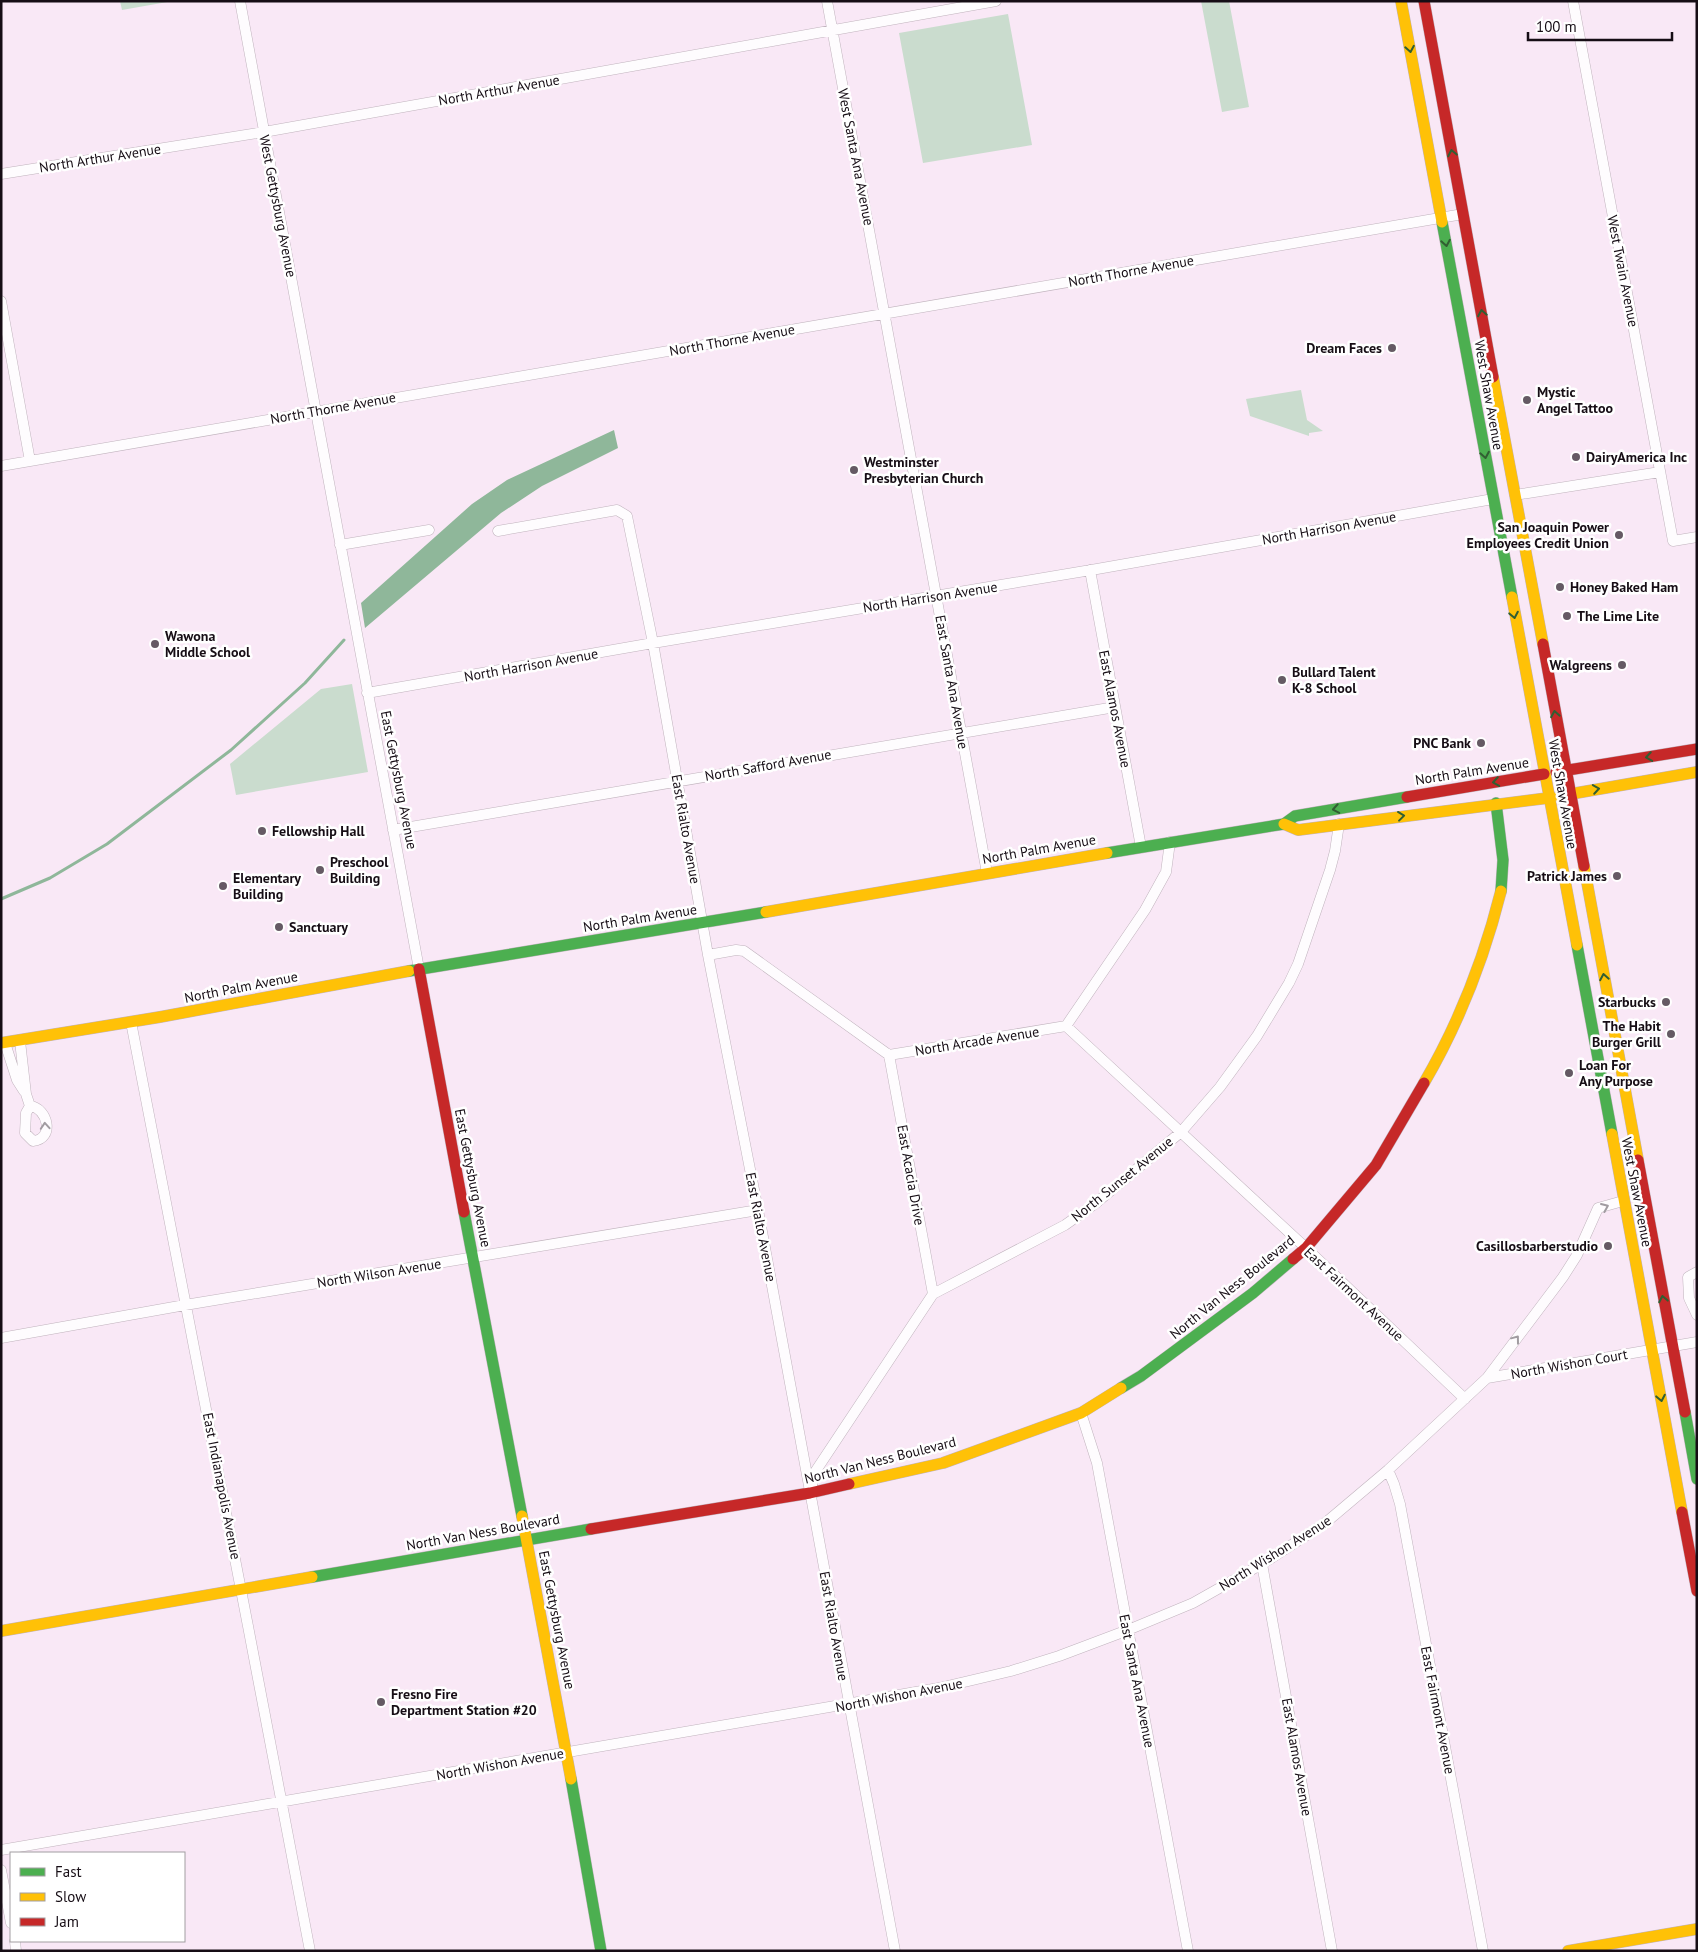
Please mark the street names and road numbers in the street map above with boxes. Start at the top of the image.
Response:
street label: North Arthur Avenue [437,70,561,110]
street label: West Santa Ana Avenue [834,87,878,227]
street label: West Gettysburg Avenue [255,133,301,279]
street label: North Arthur Avenue [38,139,162,177]
street label: West Twain Avenue [1603,213,1643,329]
street label: North Thorne Avenue [1067,251,1195,291]
street label: North Thorne Avenue [668,320,796,360]
street label: West Shaw Avenue [1470,339,1508,451]
street label: North Thorne Avenue [269,388,397,428]
street label: North Harrison Avenue [1260,507,1398,549]
street label: North Harrison Avenue [861,577,999,617]
street label: East Santa Ana Avenue [931,614,973,750]
street label: North Harrison Avenue [462,644,600,686]
street label: East Alamos Avenue [1095,649,1135,769]
street label: East Gettysburg Avenue [377,709,421,851]
street label: West Shaw Avenue [1544,738,1582,850]
street label: North Safford Avenue [703,745,833,785]
street label: North Palm Avenue [1414,753,1530,789]
street label: East Rialto Avenue [667,773,705,885]
street label: North Palm Avenue [981,830,1097,868]
street label: North Palm Avenue [582,900,698,936]
street label: North Palm Avenue [183,967,299,1007]
street label: North Arcade Avenue [914,1022,1040,1060]
street label: East Gettysburg Avenue [451,1107,495,1249]
street label: East Acacia Drive [893,1123,929,1227]
street label: North Sunset Avenue [1068,1132,1176,1226]
street label: West Shaw Avenue [1618,1136,1656,1248]
street label: East Rialto Avenue [742,1171,780,1283]
street label: North Van Ness Boulevard [1166,1231,1298,1343]
street label: East Fairmont Avenue [1300,1243,1408,1345]
street label: North Wilson Avenue [316,1254,442,1292]
street label: North Wishon Court [1509,1345,1629,1383]
street label: East Indianapolis Avenue [199,1411,245,1561]
street label: North Van Ness Boulevard [802,1432,958,1488]
street label: North Van Ness Boulevard [405,1510,561,1554]
street label: North Wishon Avenue [1216,1511,1334,1595]
street label: East Gettysburg Avenue [535,1549,579,1691]
street label: East Rialto Avenue [815,1570,853,1682]
street label: East Santa Ana Avenue [1115,1613,1159,1749]
street label: East Fairmont Avenue [1417,1645,1459,1775]
street label: North Wishon Avenue [834,1674,964,1716]
street label: East Alamos Avenue [1278,1697,1316,1817]
street label: North Wishon Avenue [435,1744,565,1784]

